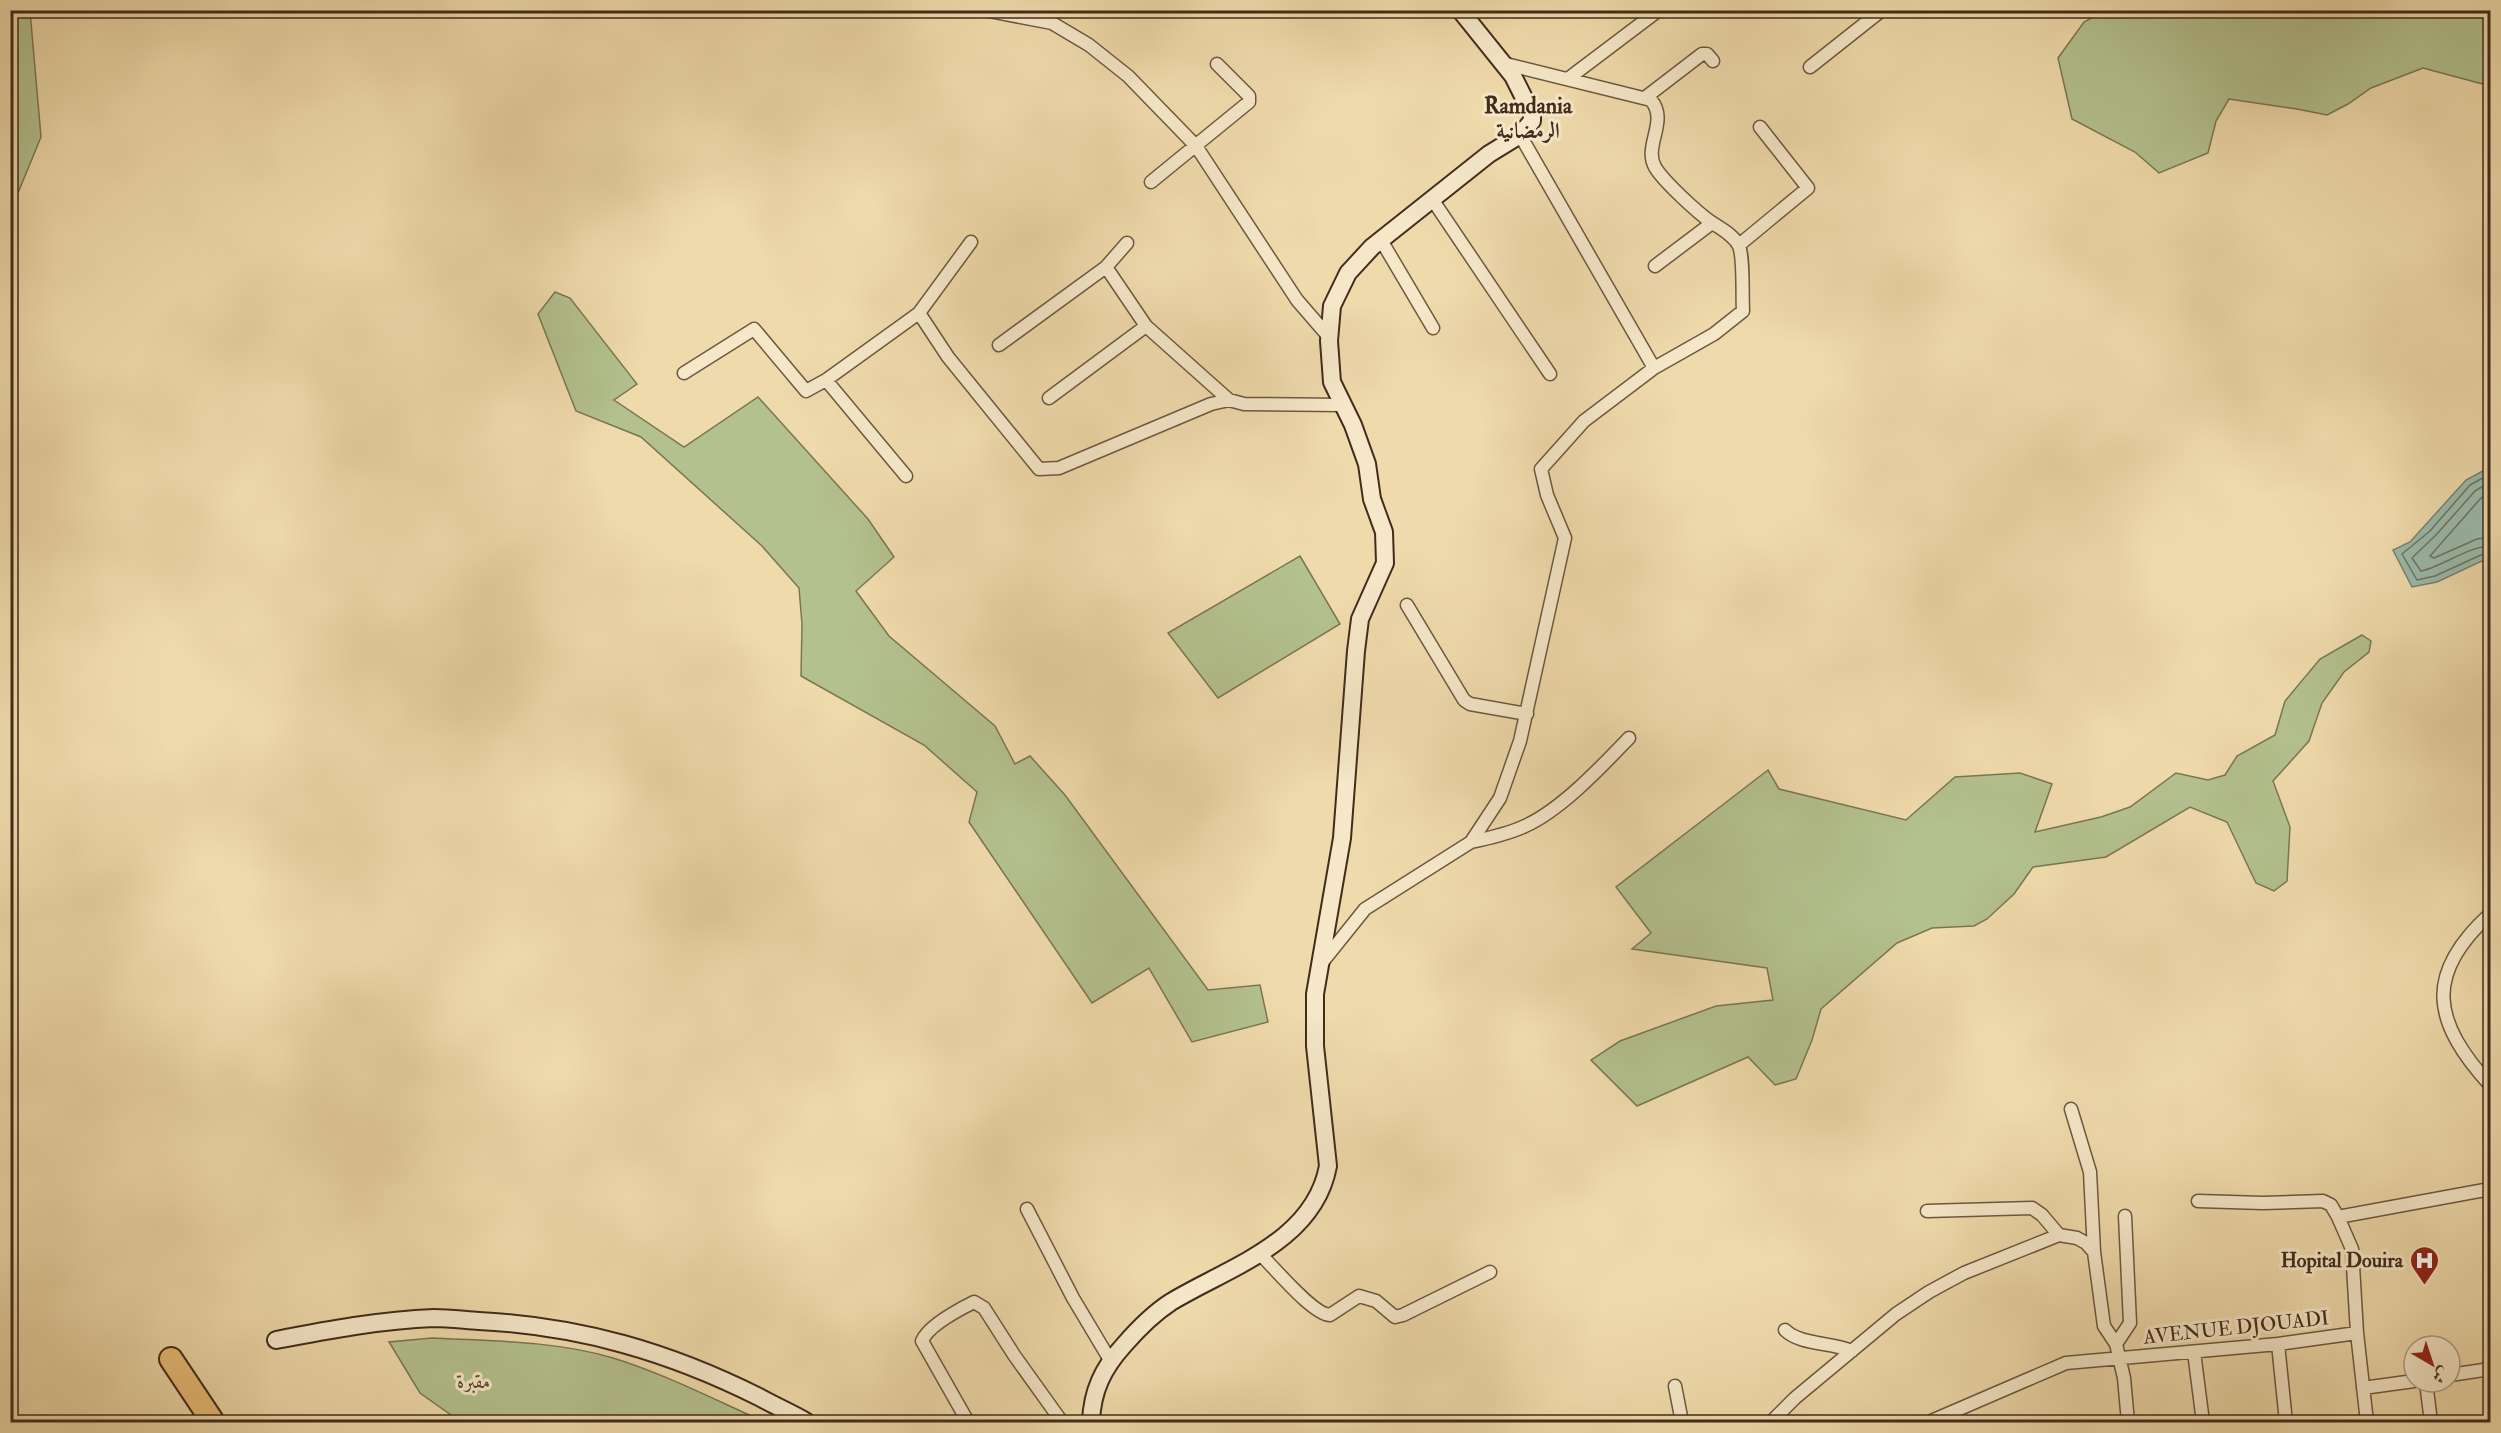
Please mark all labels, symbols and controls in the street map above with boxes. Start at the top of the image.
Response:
district label: Ramdania الرمضانية [1484,92,1573,145]
hospital icon: Hopital Douira [2408,1244,2440,1286]
place label: Hopital Douira [2281,1248,2404,1274]
street label: AVENUE DJOUADI [2141,1305,2330,1350]
north arrow [2402,1334,2462,1394]
text: ش [2428,1362,2453,1388]
park label: مقبرة [456,1369,491,1394]

